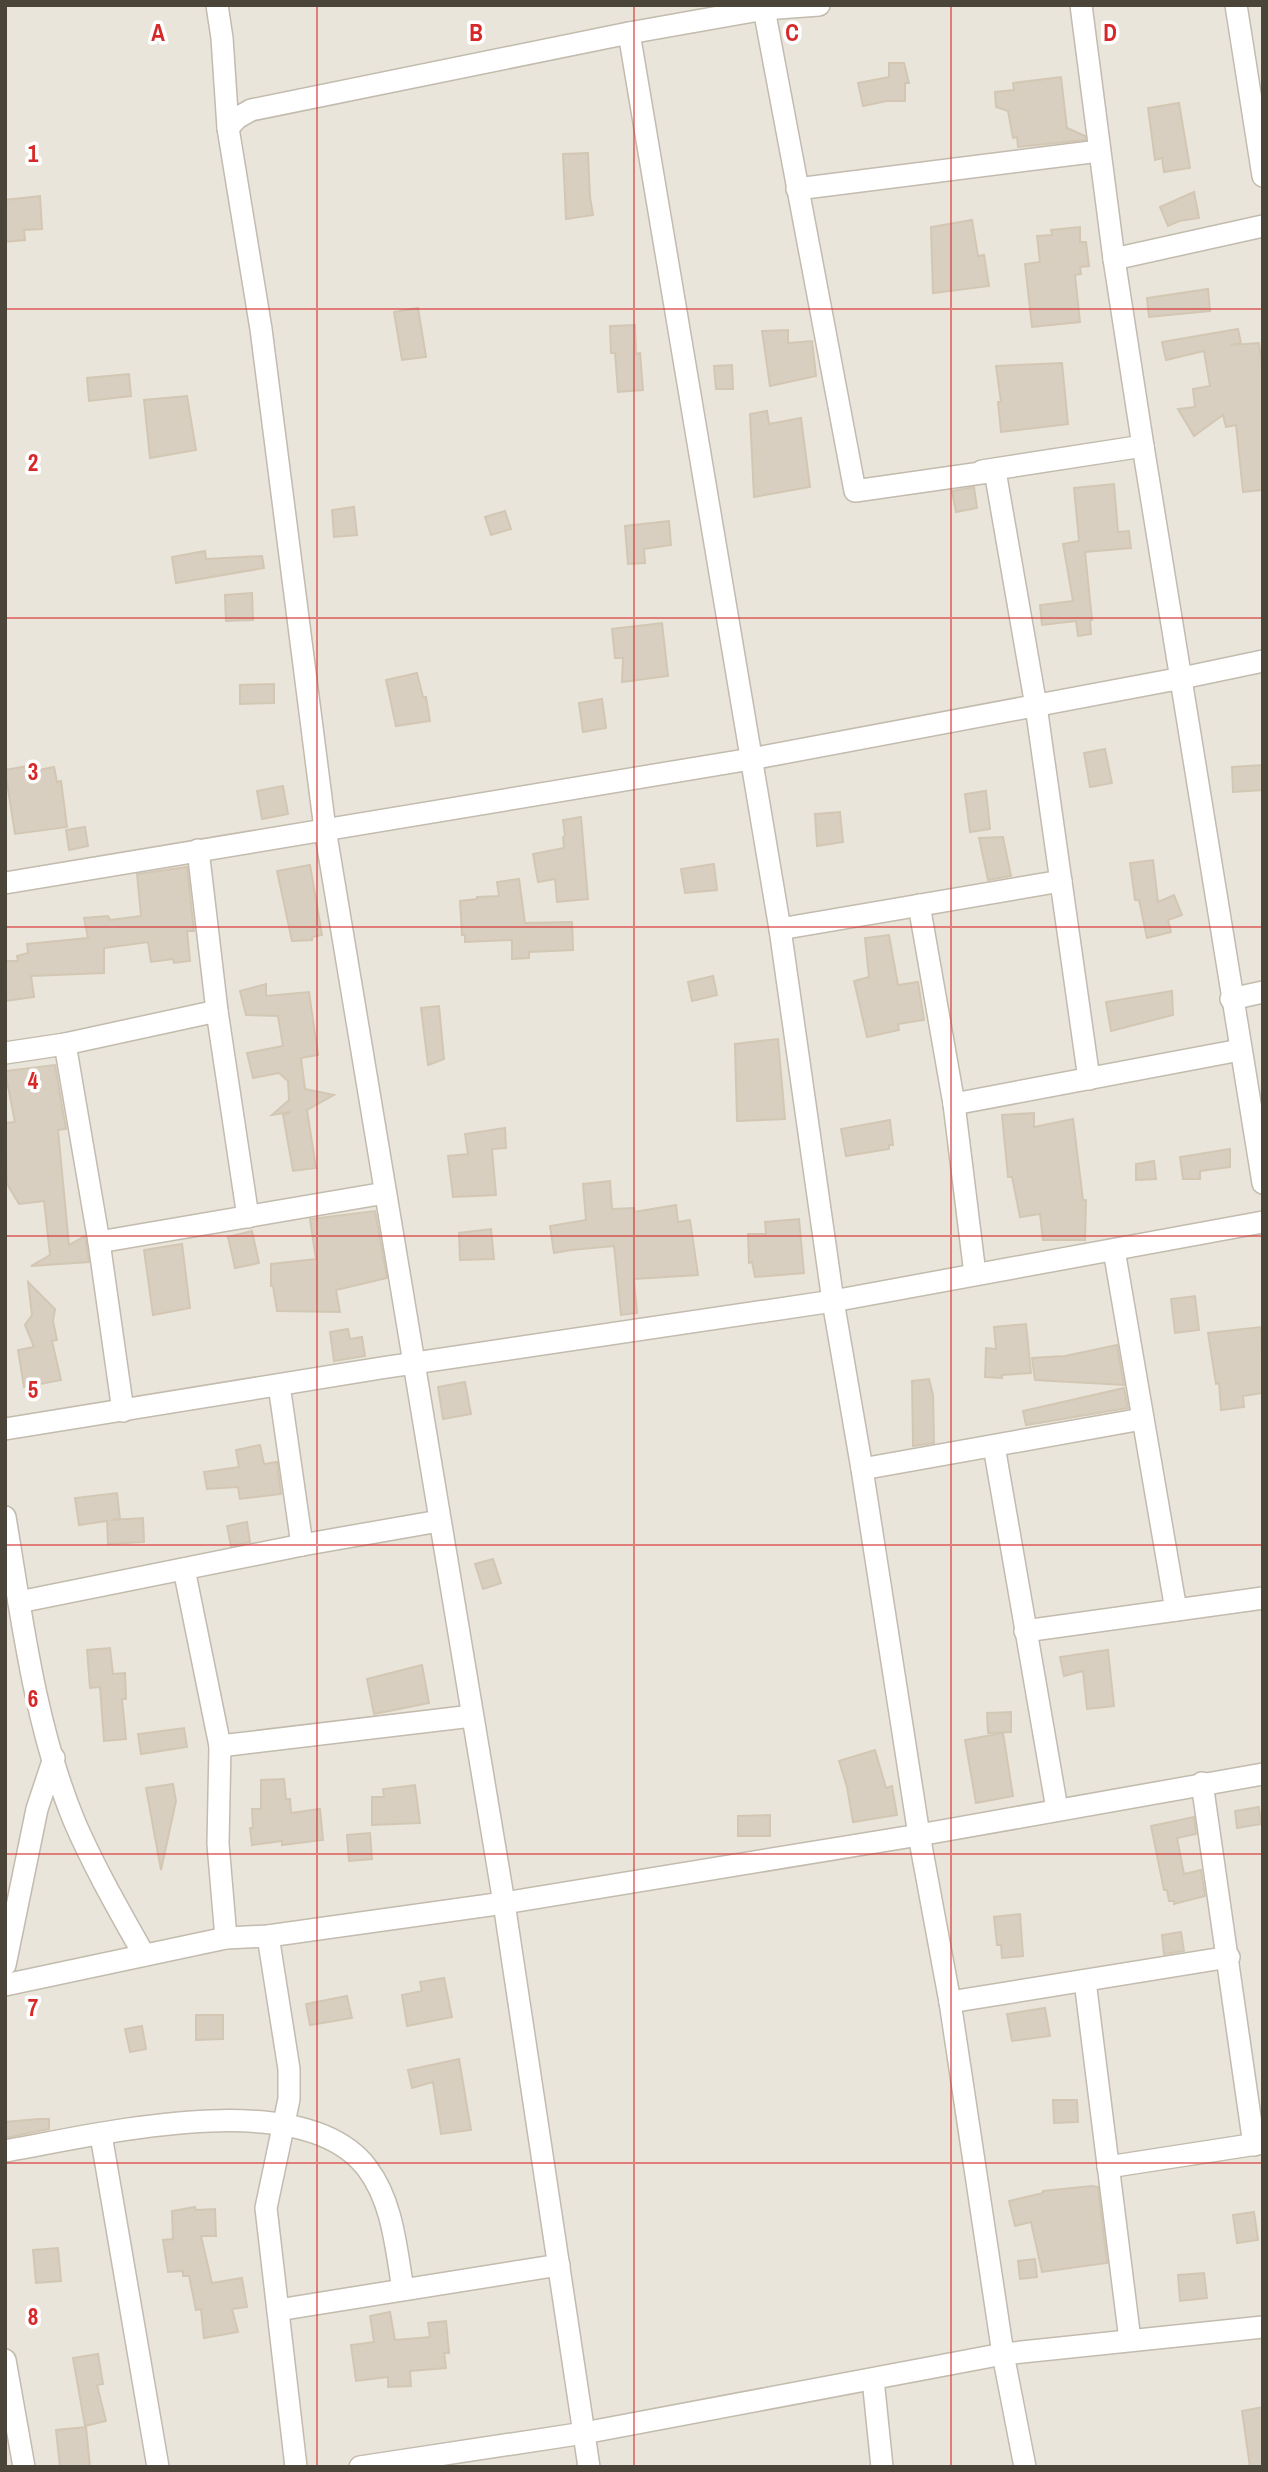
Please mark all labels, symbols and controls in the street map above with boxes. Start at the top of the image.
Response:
text: A [151,17,165,48]
text: B [469,17,483,48]
text: C [785,17,799,48]
text: D [1103,17,1117,48]
text: 1 [28,138,39,169]
text: 2 [28,447,38,478]
text: 3 [28,756,38,787]
text: 4 [28,1065,39,1096]
text: 5 [28,1374,38,1405]
text: 6 [28,1683,38,1714]
text: 7 [28,1992,38,2023]
text: 8 [28,2301,38,2332]

